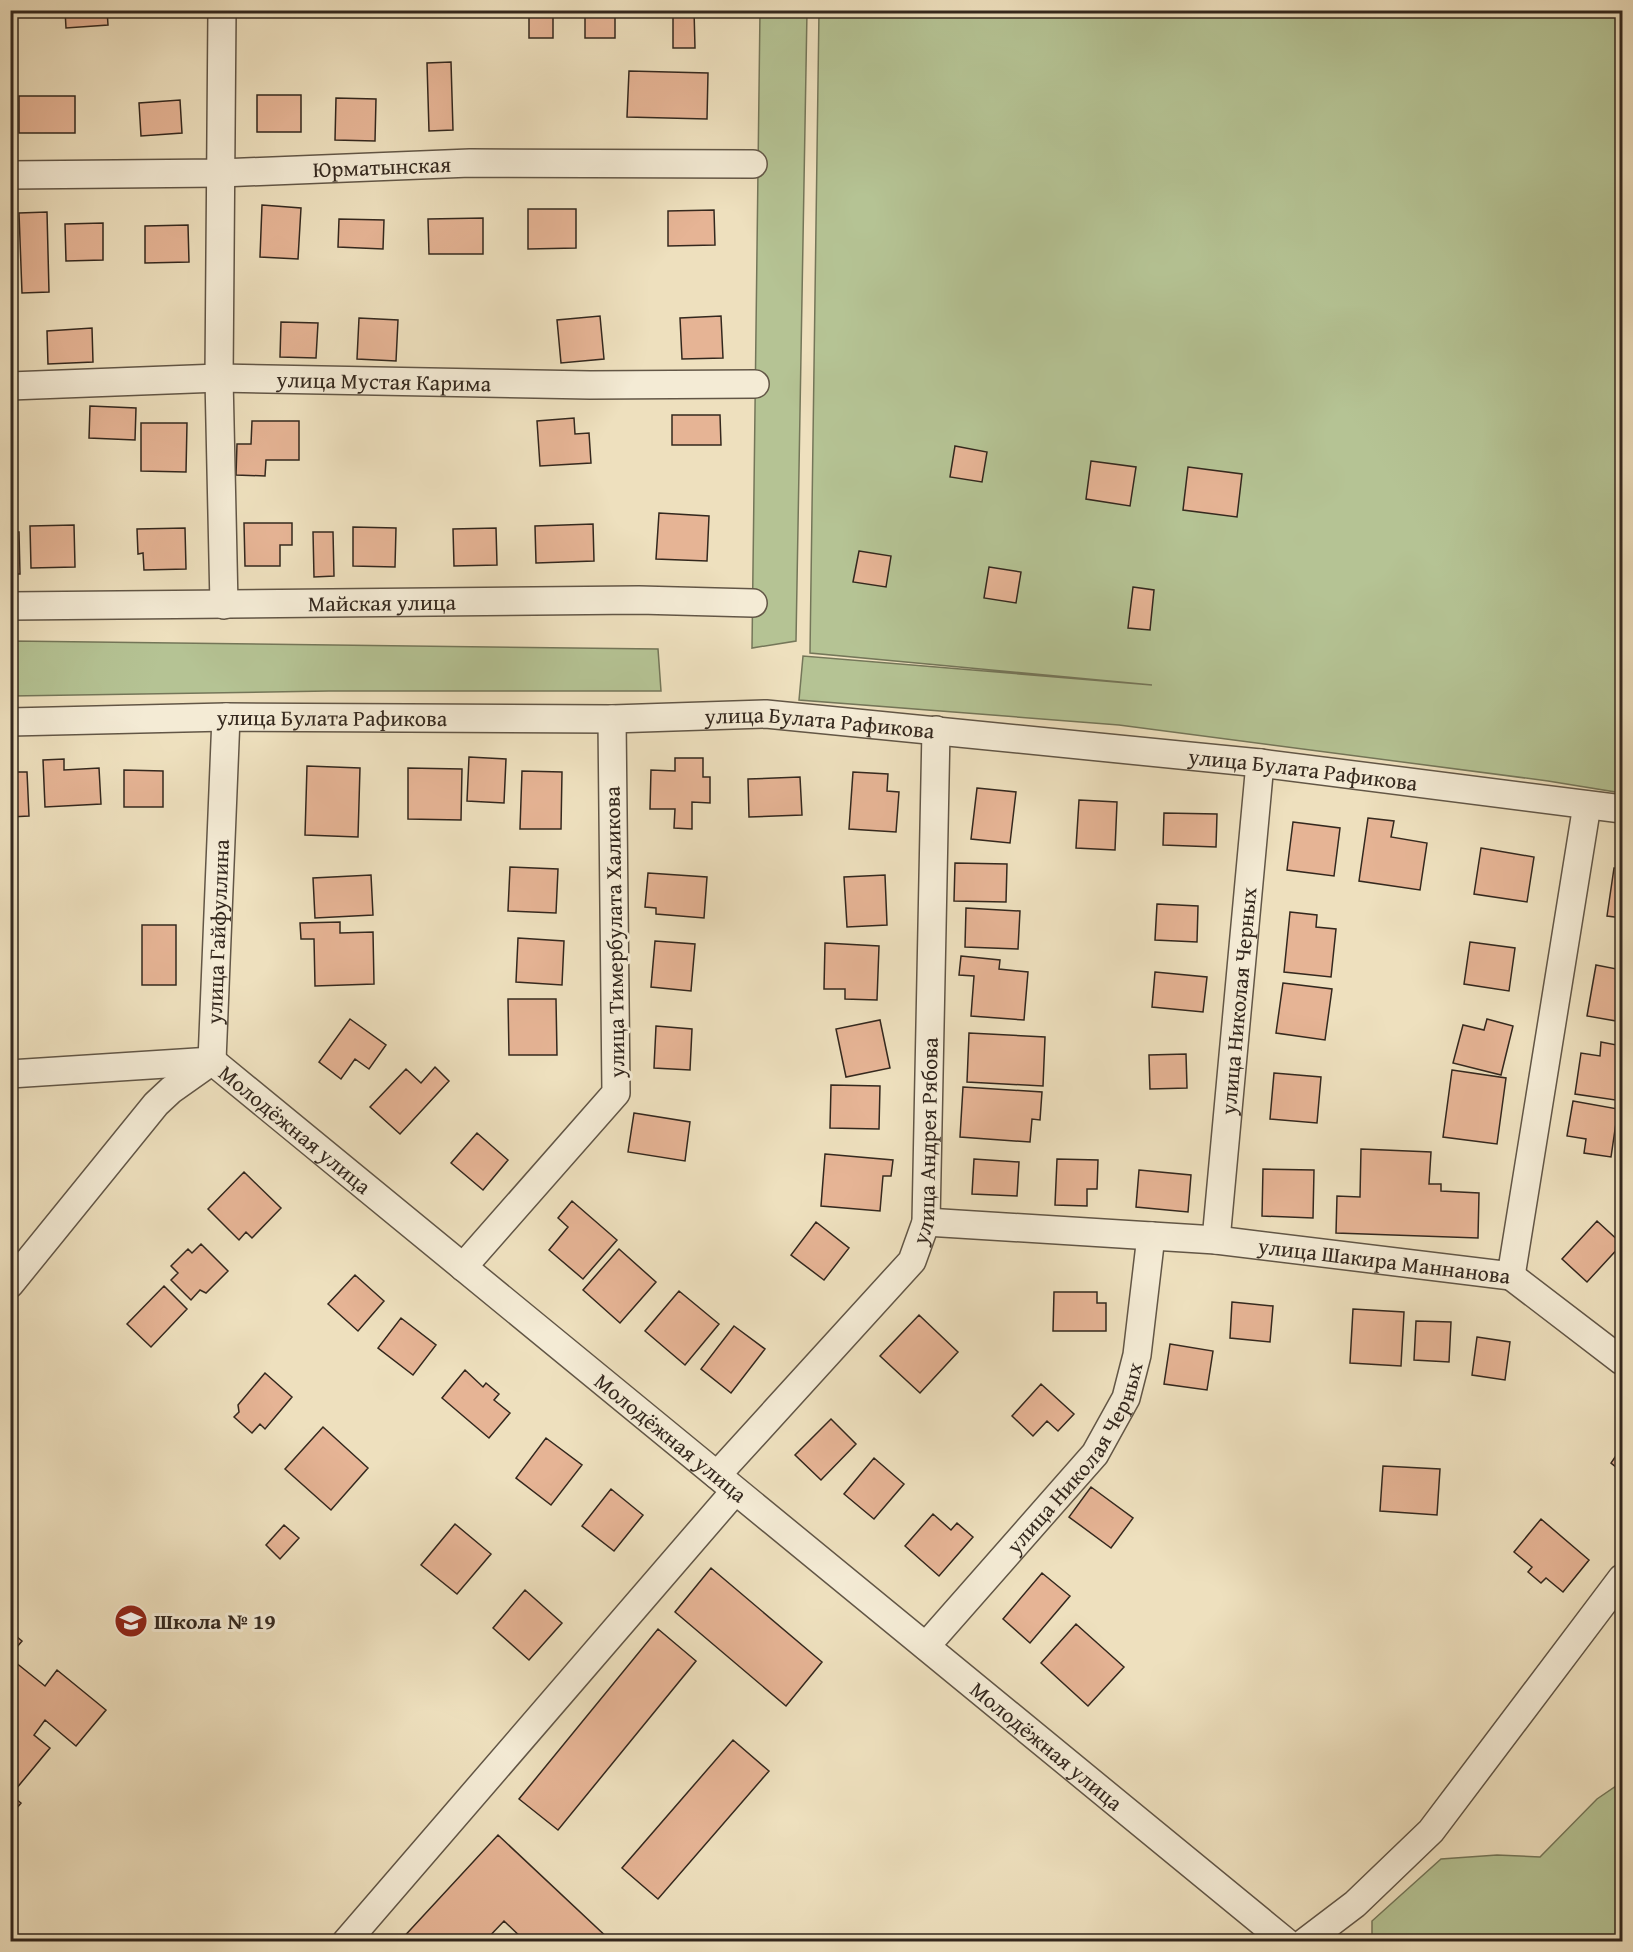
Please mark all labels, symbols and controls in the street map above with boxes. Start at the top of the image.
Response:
street label: Юрматынская [312,148,452,185]
street label: улица Мустая Карима [275,363,492,399]
street label: Майская улица [308,586,457,619]
street label: улица Булата Рафикова [703,698,936,747]
street label: улица Булата Рафикова [215,701,448,734]
street label: улица Булата Рафикова [1186,740,1420,799]
street label: улица Тимербулата Халикова [595,785,633,1079]
street label: улица Гайфуллина [197,838,237,1026]
street label: улица Николая Черных [1212,885,1265,1117]
street label: улица Андрея Рябова [903,1037,946,1250]
street label: Молодёжная улица [212,1057,379,1202]
street label: улица Шакира Маннанова [1255,1229,1513,1292]
street label: улица Николая Черных [998,1358,1151,1561]
street label: Молодёжная улица [588,1365,755,1510]
school or university icon: Школа № 19 [113,1603,149,1639]
place label: Школа № 19 [154,1605,276,1637]
street label: Молодёжная улица [963,1673,1130,1818]

